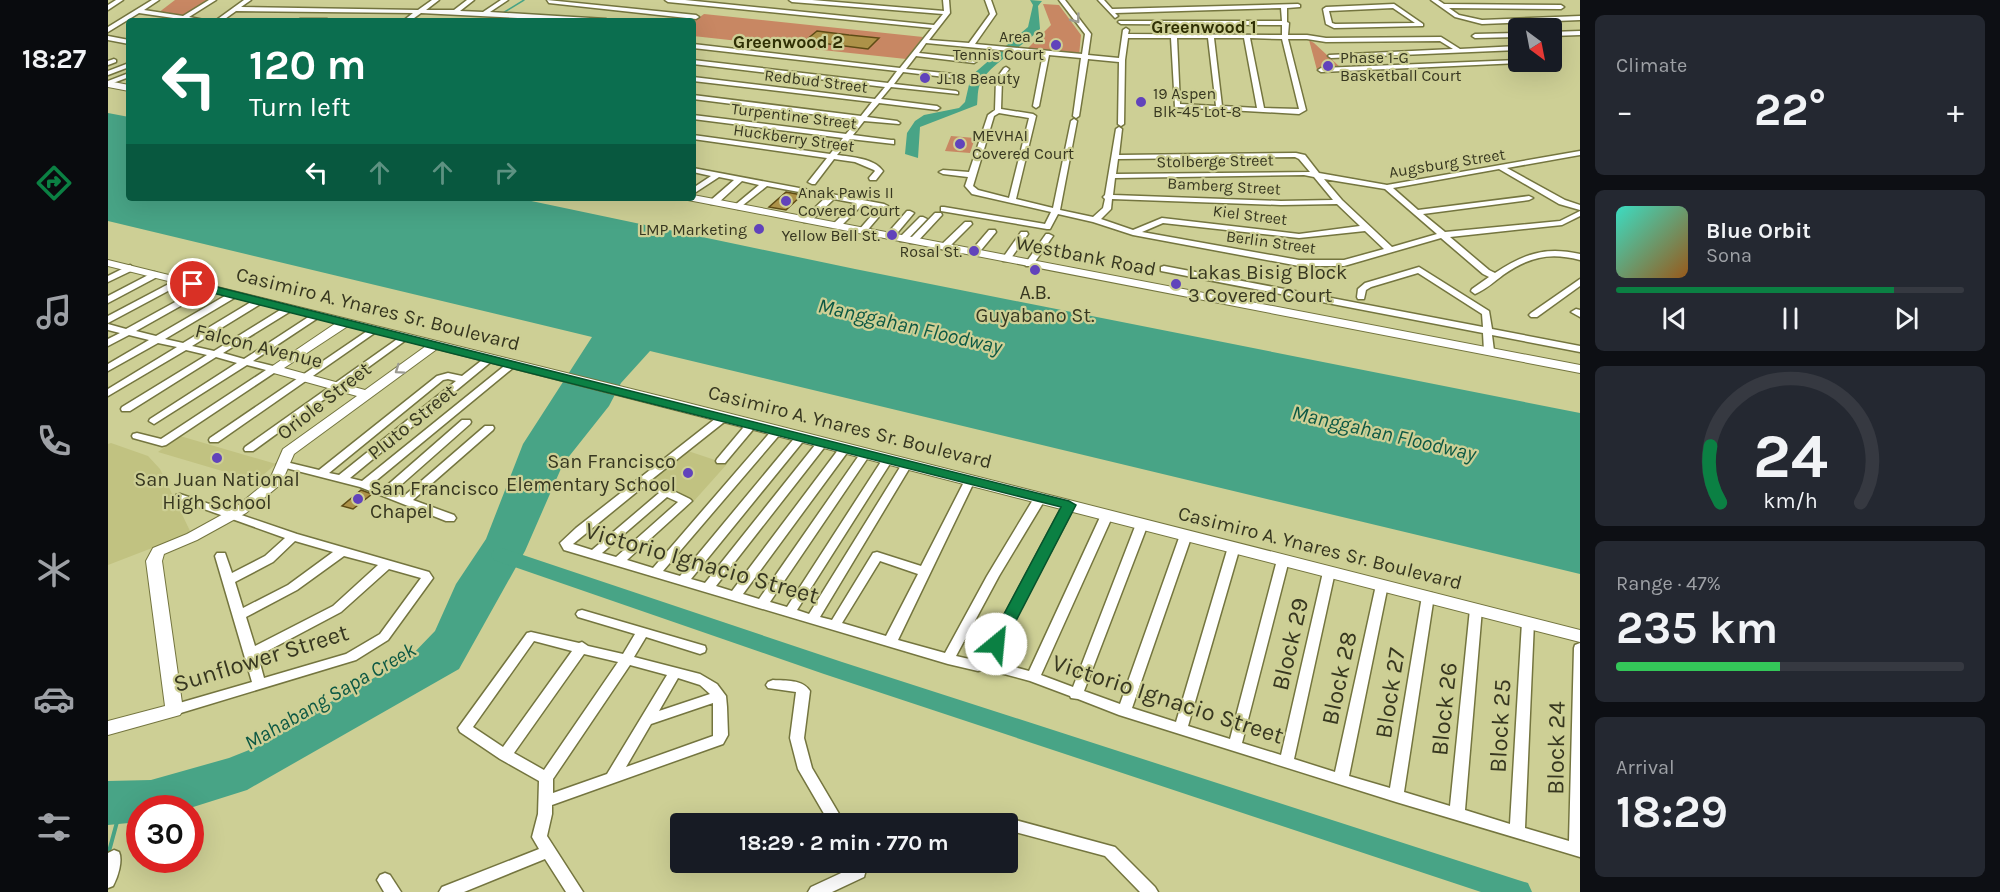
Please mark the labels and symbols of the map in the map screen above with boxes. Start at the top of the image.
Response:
one-way arrow [1069,12,1080,23]
district label: Greenwood 1 [1151,16,1257,38]
north arrow [1508,18,1562,72]
place label: Area 2 Tennis Court [953,27,1044,64]
district label: Greenwood 2 [733,31,843,53]
marker: Area 2 Tennis Court [1049,38,1063,52]
place label: Phase 1-G Basketball Court [1340,48,1462,85]
marker: Phase 1-G Basketball Court [1321,59,1335,73]
street label: Redbud Street [763,65,869,97]
place label: JL18 Beauty [937,69,1021,88]
marker: JL18 Beauty [918,71,932,85]
place label: 19 Aspen Blk-45 Lot-8 [1153,84,1241,121]
marker: 19 Aspen Blk-45 Lot-8 [1134,95,1148,109]
street label: Turpentine Street [730,99,858,133]
street label: Huckberry Street [732,120,856,156]
place label: MEVHAI Covered Court [972,126,1074,163]
marker: MEVHAI Covered Court [953,137,967,151]
street label: Augsburg Street [1387,144,1507,182]
street label: Stolberge Street [1156,150,1274,172]
street label: Bamberg Street [1167,174,1281,198]
place label: Anak Pawis II Covered Court [798,183,900,220]
marker: Anak Pawis II Covered Court [779,194,793,208]
street label: Kiel Street [1212,201,1288,229]
place label: LMP Marketing [638,220,747,239]
marker: LMP Marketing [752,222,766,236]
place label: Yellow Bell St. [781,226,880,245]
street label: Berlin Street [1225,226,1317,258]
marker: Yellow Bell St. [885,228,899,242]
street label: Westbank Road [1014,231,1158,281]
place label: Rosal St. [899,242,962,261]
marker: Rosal St. [967,244,981,258]
pin [167,258,218,309]
place label: Lakas Bisig Block 3 Covered Court [1188,261,1347,307]
street label: Casimiro A. Ynares Sr. Boulevard [234,263,522,355]
marker: A.B. Guyabano St. [1028,263,1042,277]
marker: Lakas Bisig Block 3 Covered Court [1169,277,1183,291]
place label: A.B. Guyabano St. [975,281,1095,327]
water label: Manggahan Floodway [816,293,1005,359]
street label: Falcon Avenue [193,319,325,373]
street label: Oriole Street [273,357,376,445]
one-way arrow [395,363,406,374]
street label: Pluto Street [363,379,461,465]
street label: Casimiro A. Ynares Sr. Boulevard [706,381,994,473]
water label: Manggahan Floodway [1290,400,1479,466]
place label: San Francisco Elementary School [506,450,676,496]
marker: San Juan National High School [210,451,224,465]
marker: San Francisco Elementary School [681,466,695,480]
place label: San Juan National High School [134,468,300,514]
place label: San Francisco Chapel [370,477,499,523]
marker: San Francisco Chapel [351,492,365,506]
street label: Casimiro A. Ynares Sr. Boulevard [1176,502,1464,594]
street label: Victorio Ignacio Street [582,516,822,610]
street label: Block 29 [1266,595,1314,693]
position arrow [964,612,1028,676]
street label: Sunflower Street [170,618,352,698]
street label: Block 28 [1315,629,1363,727]
water label: Mahabang Sapa Creek [240,637,420,755]
street label: Block 27 [1369,646,1411,740]
street label: Victorio Ignacio Street [1049,648,1287,750]
street label: Block 26 [1425,661,1463,757]
street label: Block 25 [1484,678,1516,774]
street label: Block 24 [1541,701,1571,795]
speed limit sign: 30 [126,795,204,873]

